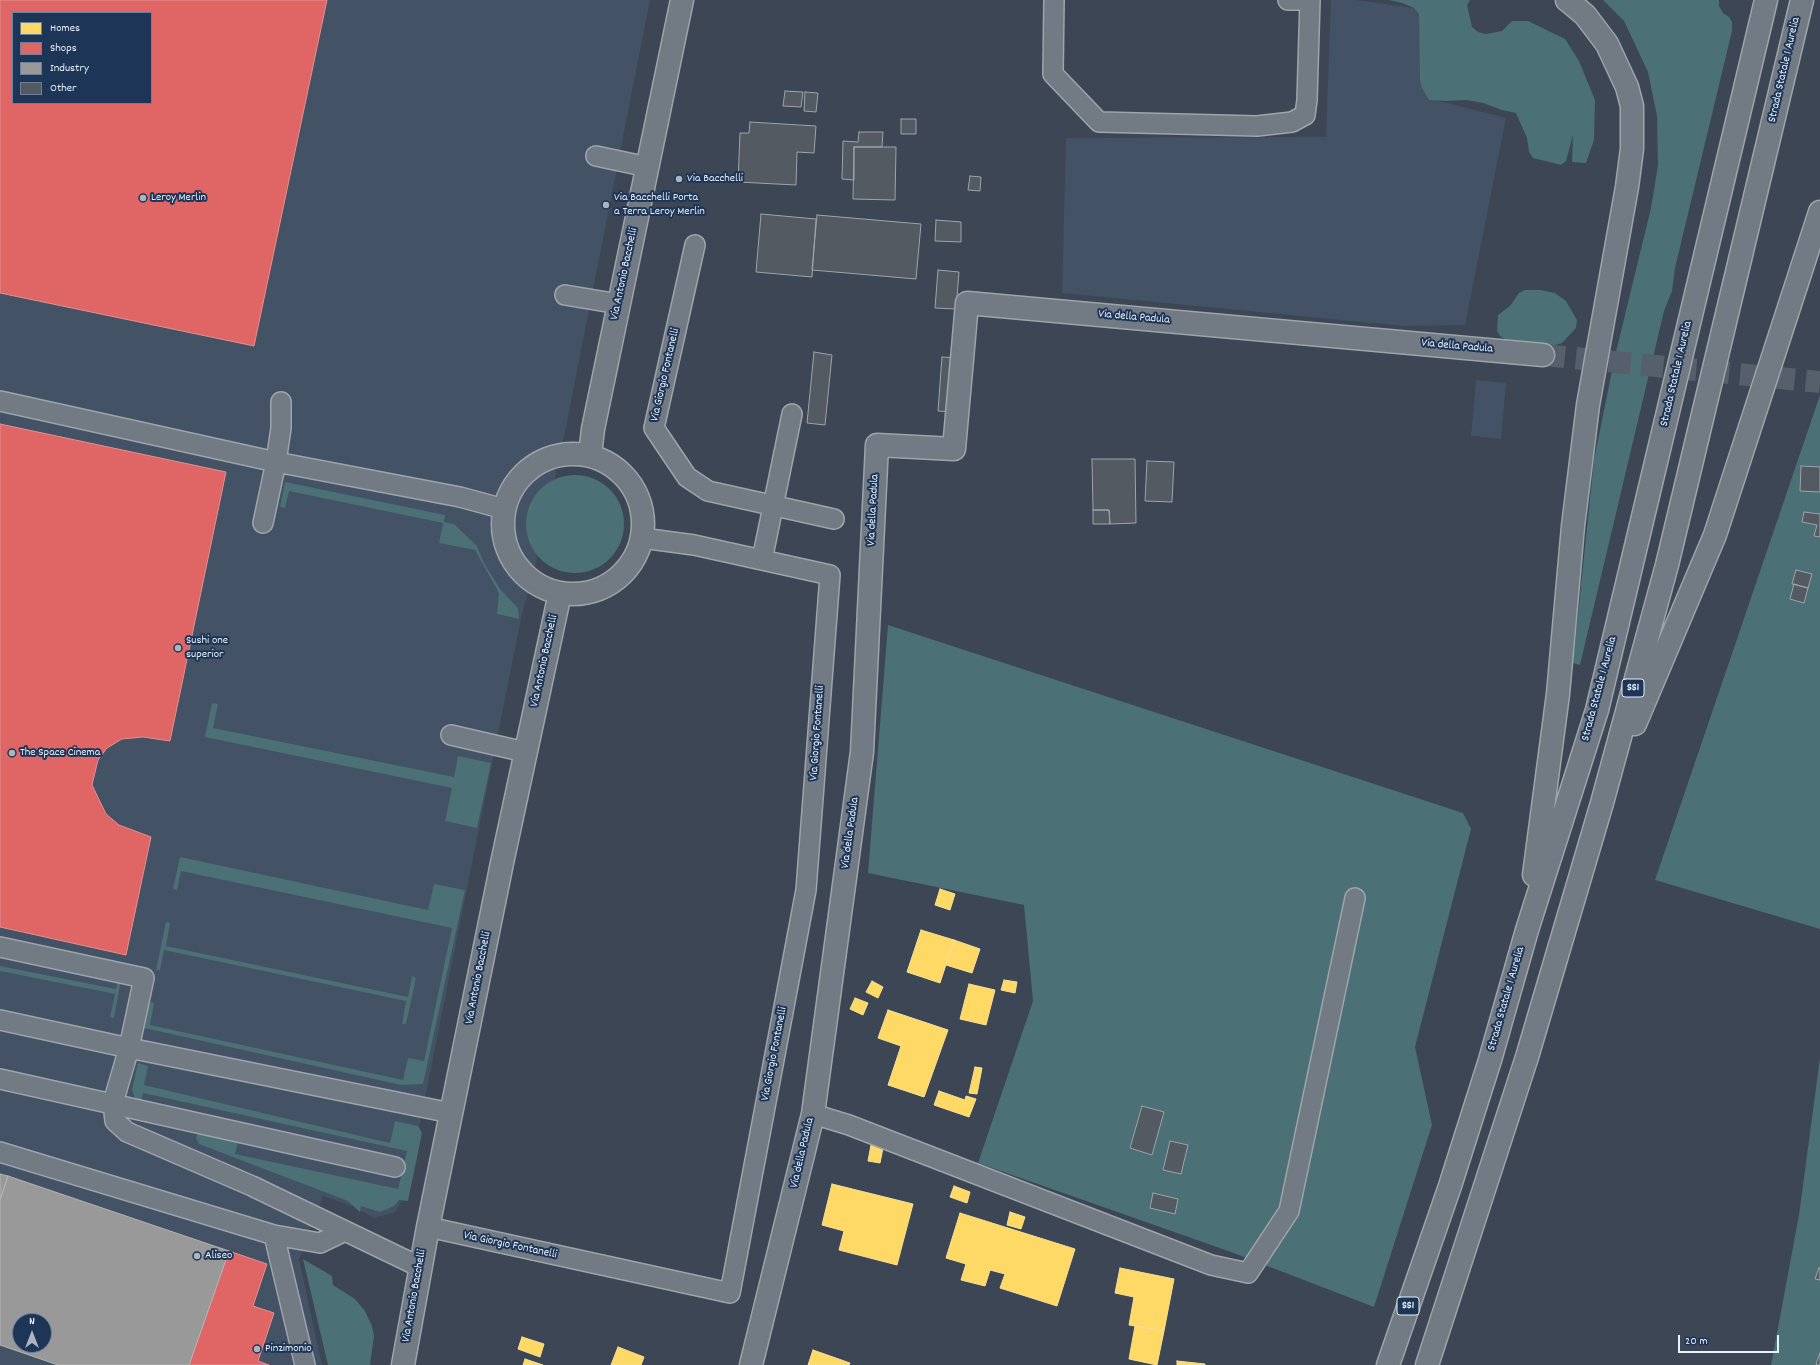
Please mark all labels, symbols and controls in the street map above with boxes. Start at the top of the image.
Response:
legend [12,12,152,104]
street label: Strada Statale 1 Aurelia [1766,16,1804,124]
text: Homes [50,20,80,37]
text: Shops [50,40,77,57]
text: Industry [50,60,89,77]
text: Other [50,80,77,97]
place label: Via Bacchelli [687,172,743,186]
marker: Via Bacchelli [674,174,684,184]
place label: Leroy Merlin [151,191,206,205]
place label: Via Bacchelli Porta a Terra Leroy Merlin [614,191,705,219]
marker: Leroy Merlin [138,193,148,203]
marker: Via Bacchelli Porta a Terra Leroy Merlin [601,200,611,210]
street label: Via Antonio Bacchelli [608,227,642,321]
street label: Via della Padula [1098,308,1170,328]
street label: Strada Statale 1 Aurelia [1658,320,1696,428]
street label: Via Giorgio Fontanelli [648,327,684,423]
street label: Via della Padula [1421,337,1493,357]
street label: Via della Padula [865,474,883,546]
street label: Via Antonio Bacchelli [528,614,562,708]
place label: Sushi one superior [186,634,228,662]
street label: Strada Statale 1 Aurelia [1579,635,1621,743]
marker: Sushi one superior [173,643,183,653]
road number: SS1 [1622,679,1644,697]
street label: Via Giorgio Fontanelli [808,685,828,781]
place label: The Space Cinema [20,746,100,760]
marker: The Space Cinema [7,748,17,758]
street label: Via della Padula [839,796,863,870]
street label: Via Antonio Bacchelli [463,931,495,1025]
street label: Strada Statale 1 Aurelia [1485,945,1529,1053]
street label: Via Giorgio Fontanelli [759,1006,791,1102]
street label: Via della Padula [788,1116,818,1190]
street label: Via Giorgio Fontanelli [462,1229,558,1263]
place label: Aliseo [205,1249,232,1263]
street label: Via Antonio Bacchelli [400,1249,430,1343]
marker: Aliseo [192,1251,202,1261]
road number: SS1 [1397,1297,1419,1315]
north arrow [12,1313,52,1353]
text: N [29,1314,35,1330]
scale bar [1680,1327,1781,1353]
text: 20 m [1685,1333,1708,1350]
place label: Pinzimonio [265,1342,312,1356]
marker: Pinzimonio [252,1344,262,1354]

